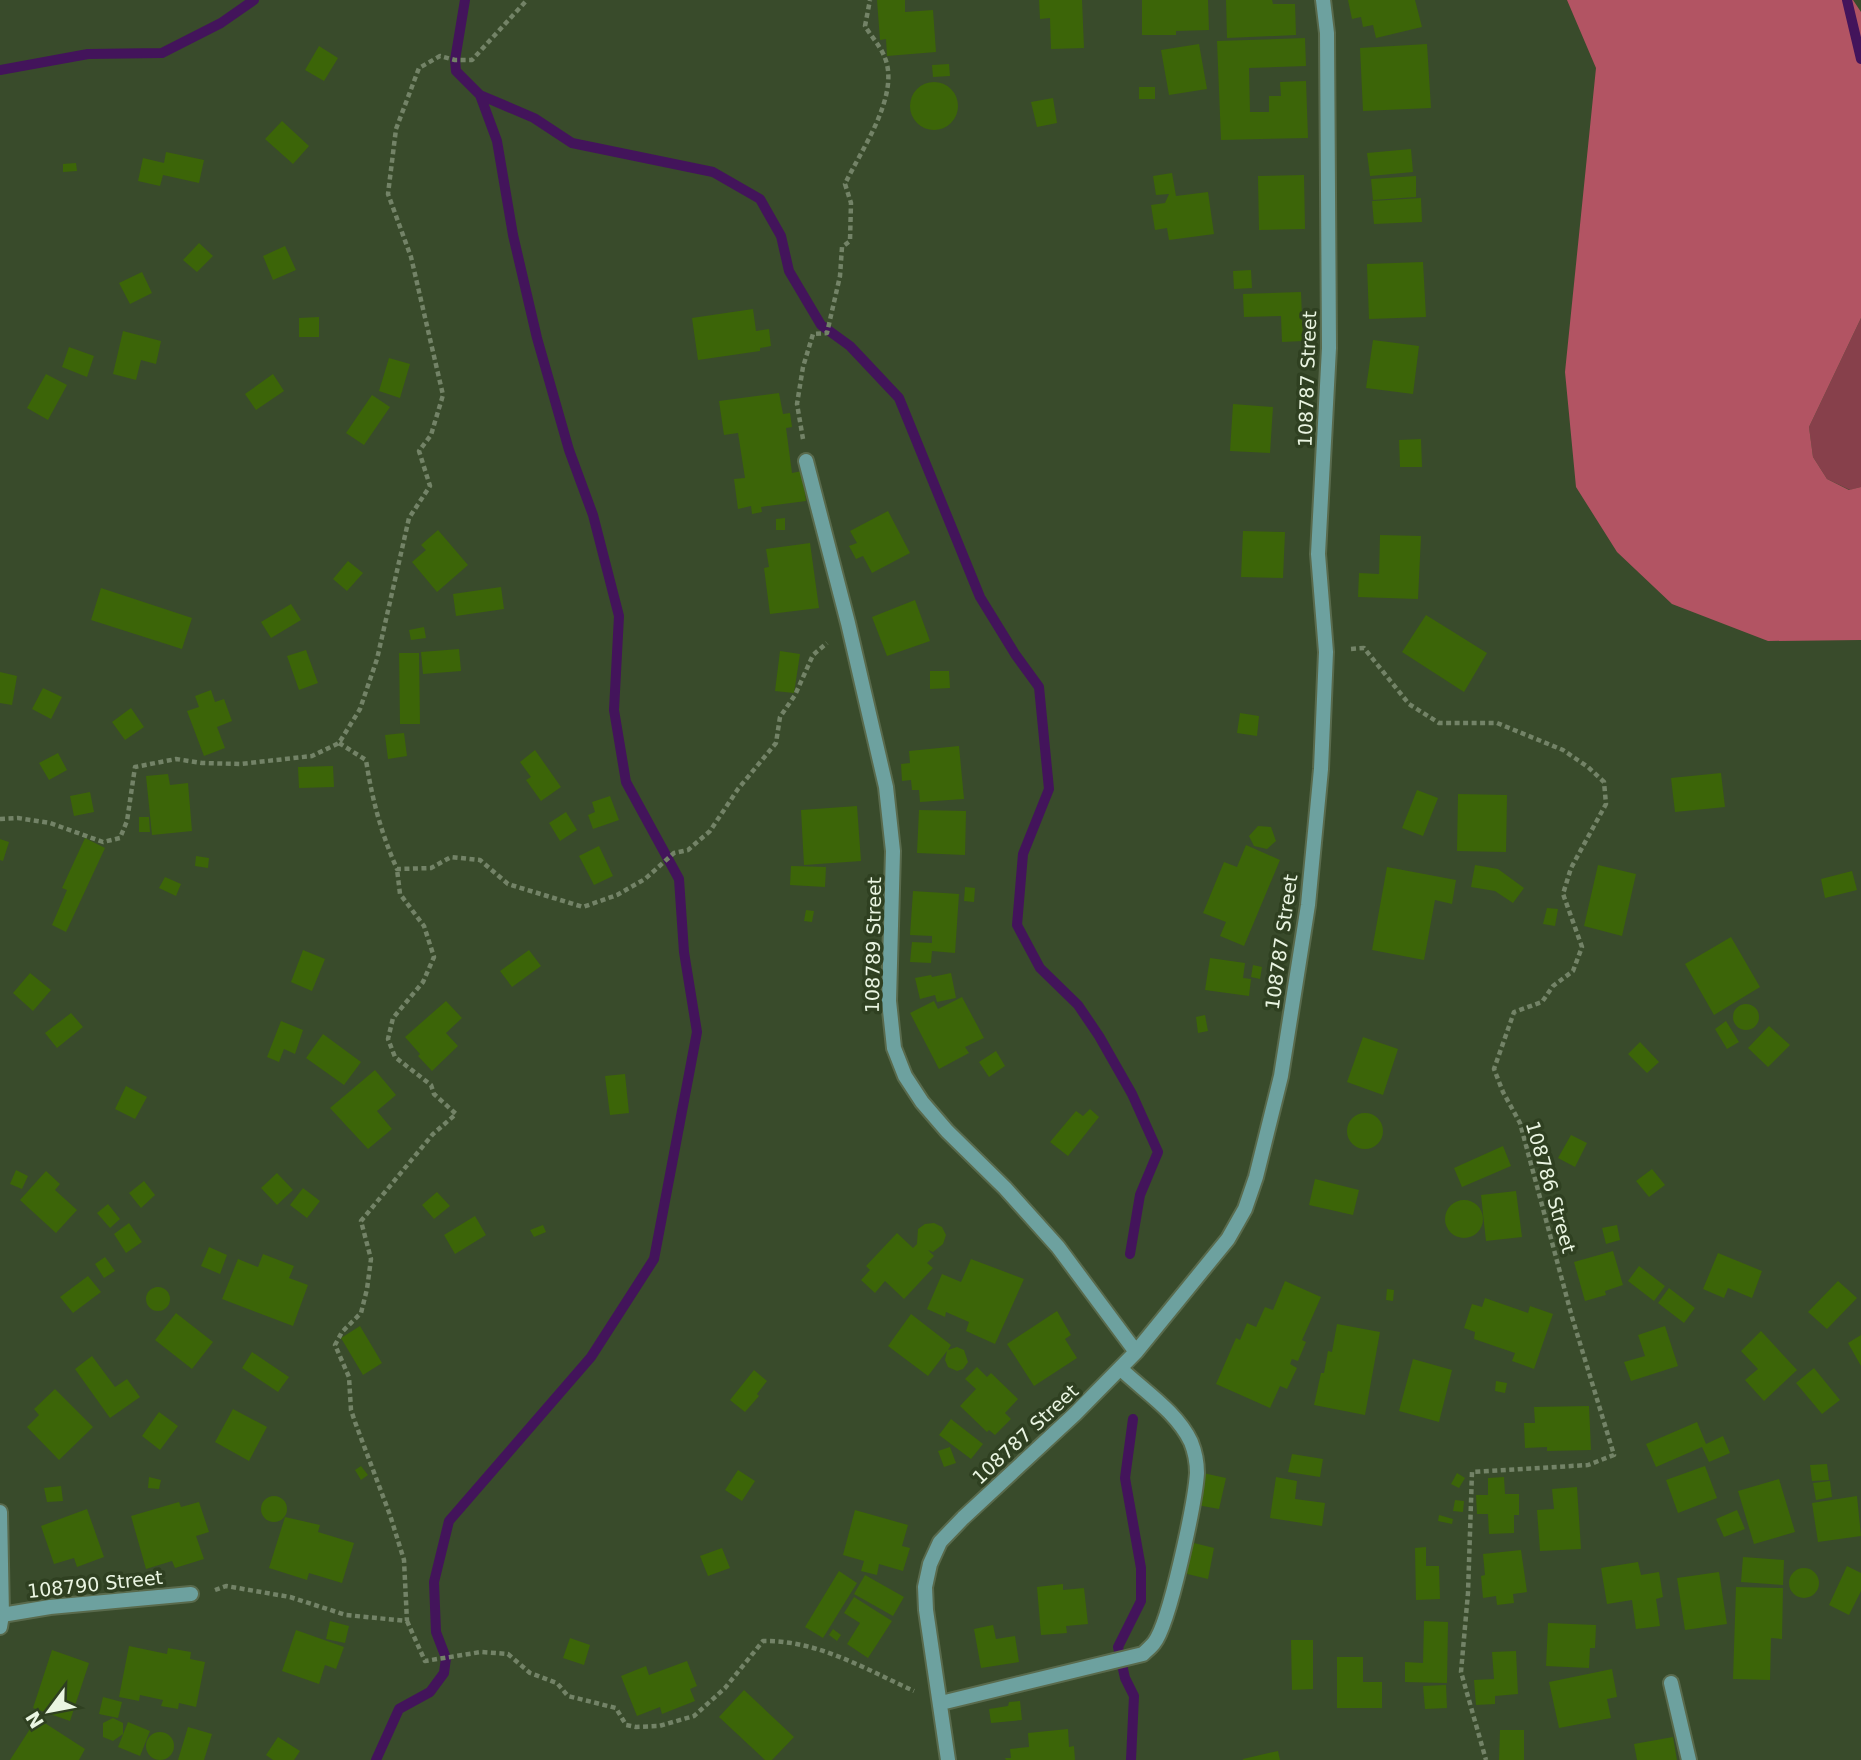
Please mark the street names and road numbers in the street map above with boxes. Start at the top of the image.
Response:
street label: 108787 Street [1294,311,1320,447]
street label: 108787 Street [1261,873,1301,1011]
street label: 108789 Street [861,877,885,1013]
street label: 108786 Street [1522,1118,1580,1256]
street label: 108787 Street [968,1379,1082,1489]
street label: 108790 Street [26,1566,164,1602]

